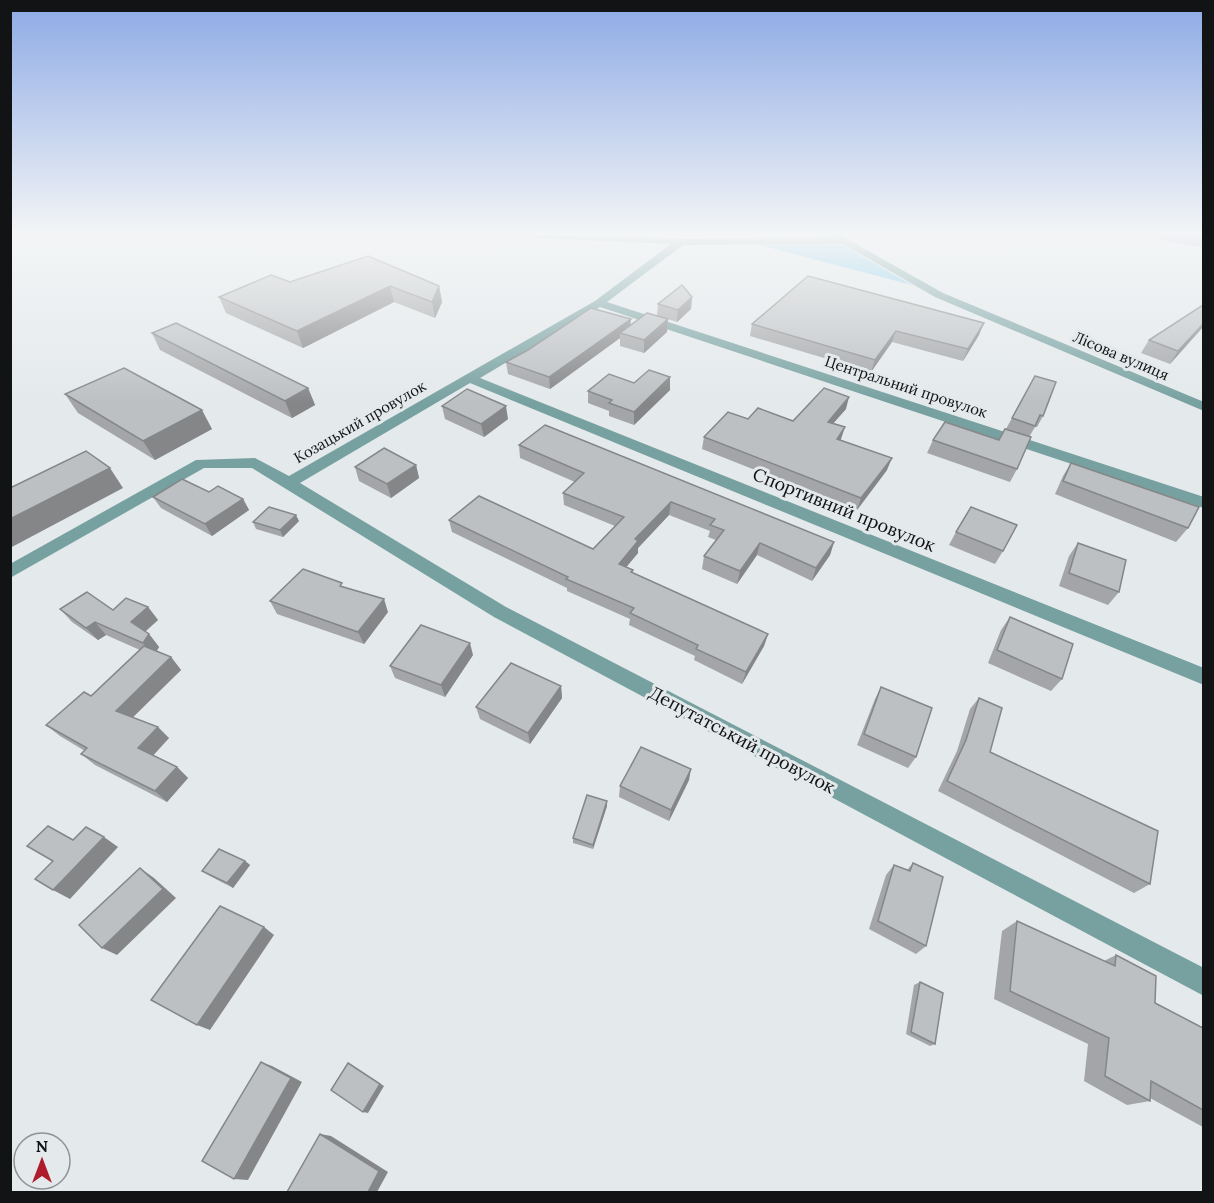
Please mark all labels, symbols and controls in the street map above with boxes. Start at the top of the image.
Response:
street label: Лісова вулиця [1070,327,1172,384]
street label: Центральний провулок [822,351,990,422]
street label: Козацький провулок [290,376,429,467]
street label: Спортивний провулок [749,462,939,557]
street label: Депутатський провулок [645,681,840,799]
north arrow [12,1131,72,1191]
text: N [36,1136,48,1156]

